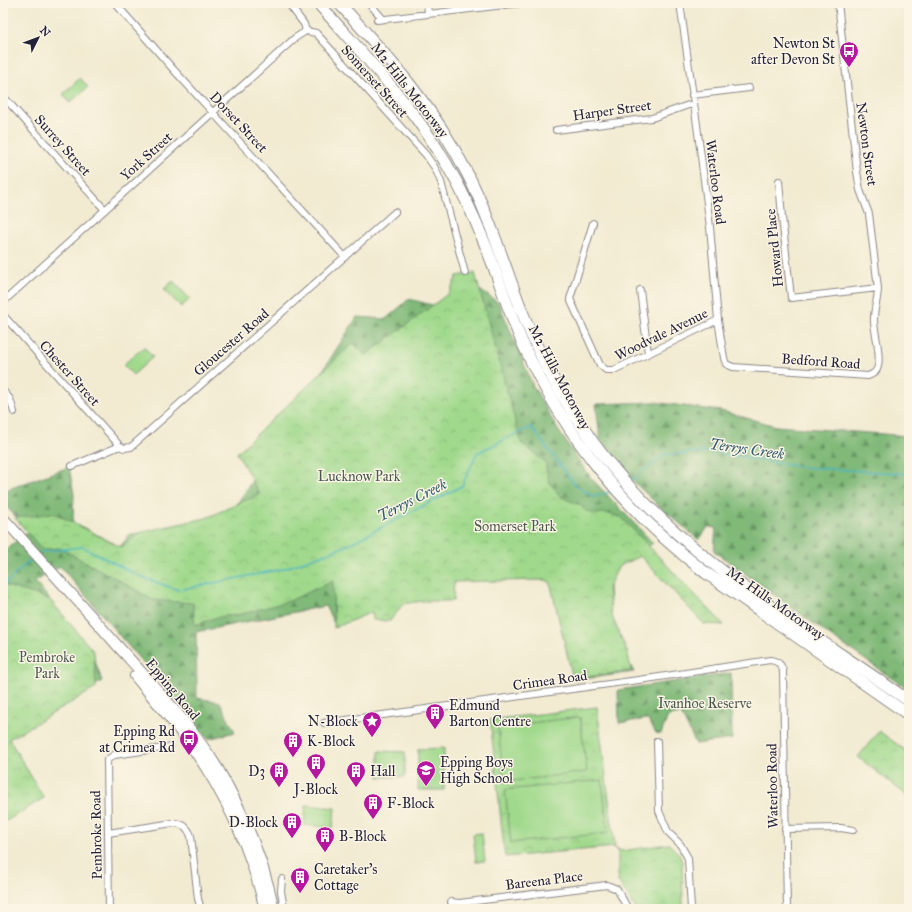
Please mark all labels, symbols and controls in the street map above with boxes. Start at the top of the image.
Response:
north arrow [18,18,58,58]
text: N [37,24,53,40]
place label: Newton St after Devon St [751,35,835,68]
street label: M2 Hills Motorway [367,39,452,142]
bus stop icon: Newton St after Devon St [838,40,860,68]
street label: Somerset Street [338,42,412,121]
street label: Dorset Street [206,88,271,156]
street label: Harper Street [572,97,652,124]
street label: Newton Street [852,101,881,187]
street label: Surrey Street [31,111,94,179]
street label: York Street [117,128,176,184]
street label: Waterloo Road [702,139,729,225]
street label: Howard Place [762,208,787,288]
street label: Gloucester Road [190,305,272,380]
street label: Woodvale Avenue [612,305,711,364]
street label: M2 Hills Motorway [525,322,595,433]
street label: Chester Street [36,337,103,410]
street label: Bedford Road [781,350,861,373]
water label: Terrys Creek [708,435,786,463]
park label: Lucknow Park [318,468,401,485]
water label: Terrys Creek [374,475,450,525]
park label: Somerset Park [474,518,557,535]
street label: M2 Hills Motorway [723,563,829,644]
park label: Pembroke Park [19,649,75,682]
street label: Epping Road [142,655,203,723]
street label: Crimea Road [512,667,588,694]
park label: Ivanhoe Reserve [658,695,752,712]
place label: Edmund Barton Centre [449,697,531,730]
building icon: Edmund Barton Centre [424,702,446,730]
place icon: N-Block [361,710,383,738]
place label: N-Block [308,713,358,730]
place label: Epping Rd at Crimea Rd [99,723,175,756]
bus stop icon: Epping Rd at Crimea Rd [178,728,200,756]
building icon: K-Block [282,730,304,758]
place label: K-Block [307,733,356,750]
street label: Waterloo Road [763,743,782,829]
building icon: J-Block [305,752,327,780]
place label: Epping Boys High School [440,754,513,787]
school or university icon: Epping Boys High School [415,759,437,787]
building icon: D3 [268,760,290,788]
building icon: Hall [345,760,367,788]
place label: D3 [248,763,265,780]
place label: Hall [370,763,396,780]
place label: J-Block [292,781,338,799]
street label: Pembroke Road [87,790,106,880]
building icon: F-Block [362,792,384,820]
place label: F-Block [387,795,435,812]
building icon: D-Block [281,811,303,839]
place label: D-Block [229,814,278,831]
building icon: B-Block [314,825,336,853]
place label: B-Block [339,828,387,845]
place label: Caretaker's Cottage [314,861,377,894]
building icon: Caretaker's Cottage [289,866,311,894]
street label: Bareena Place [504,867,584,894]

